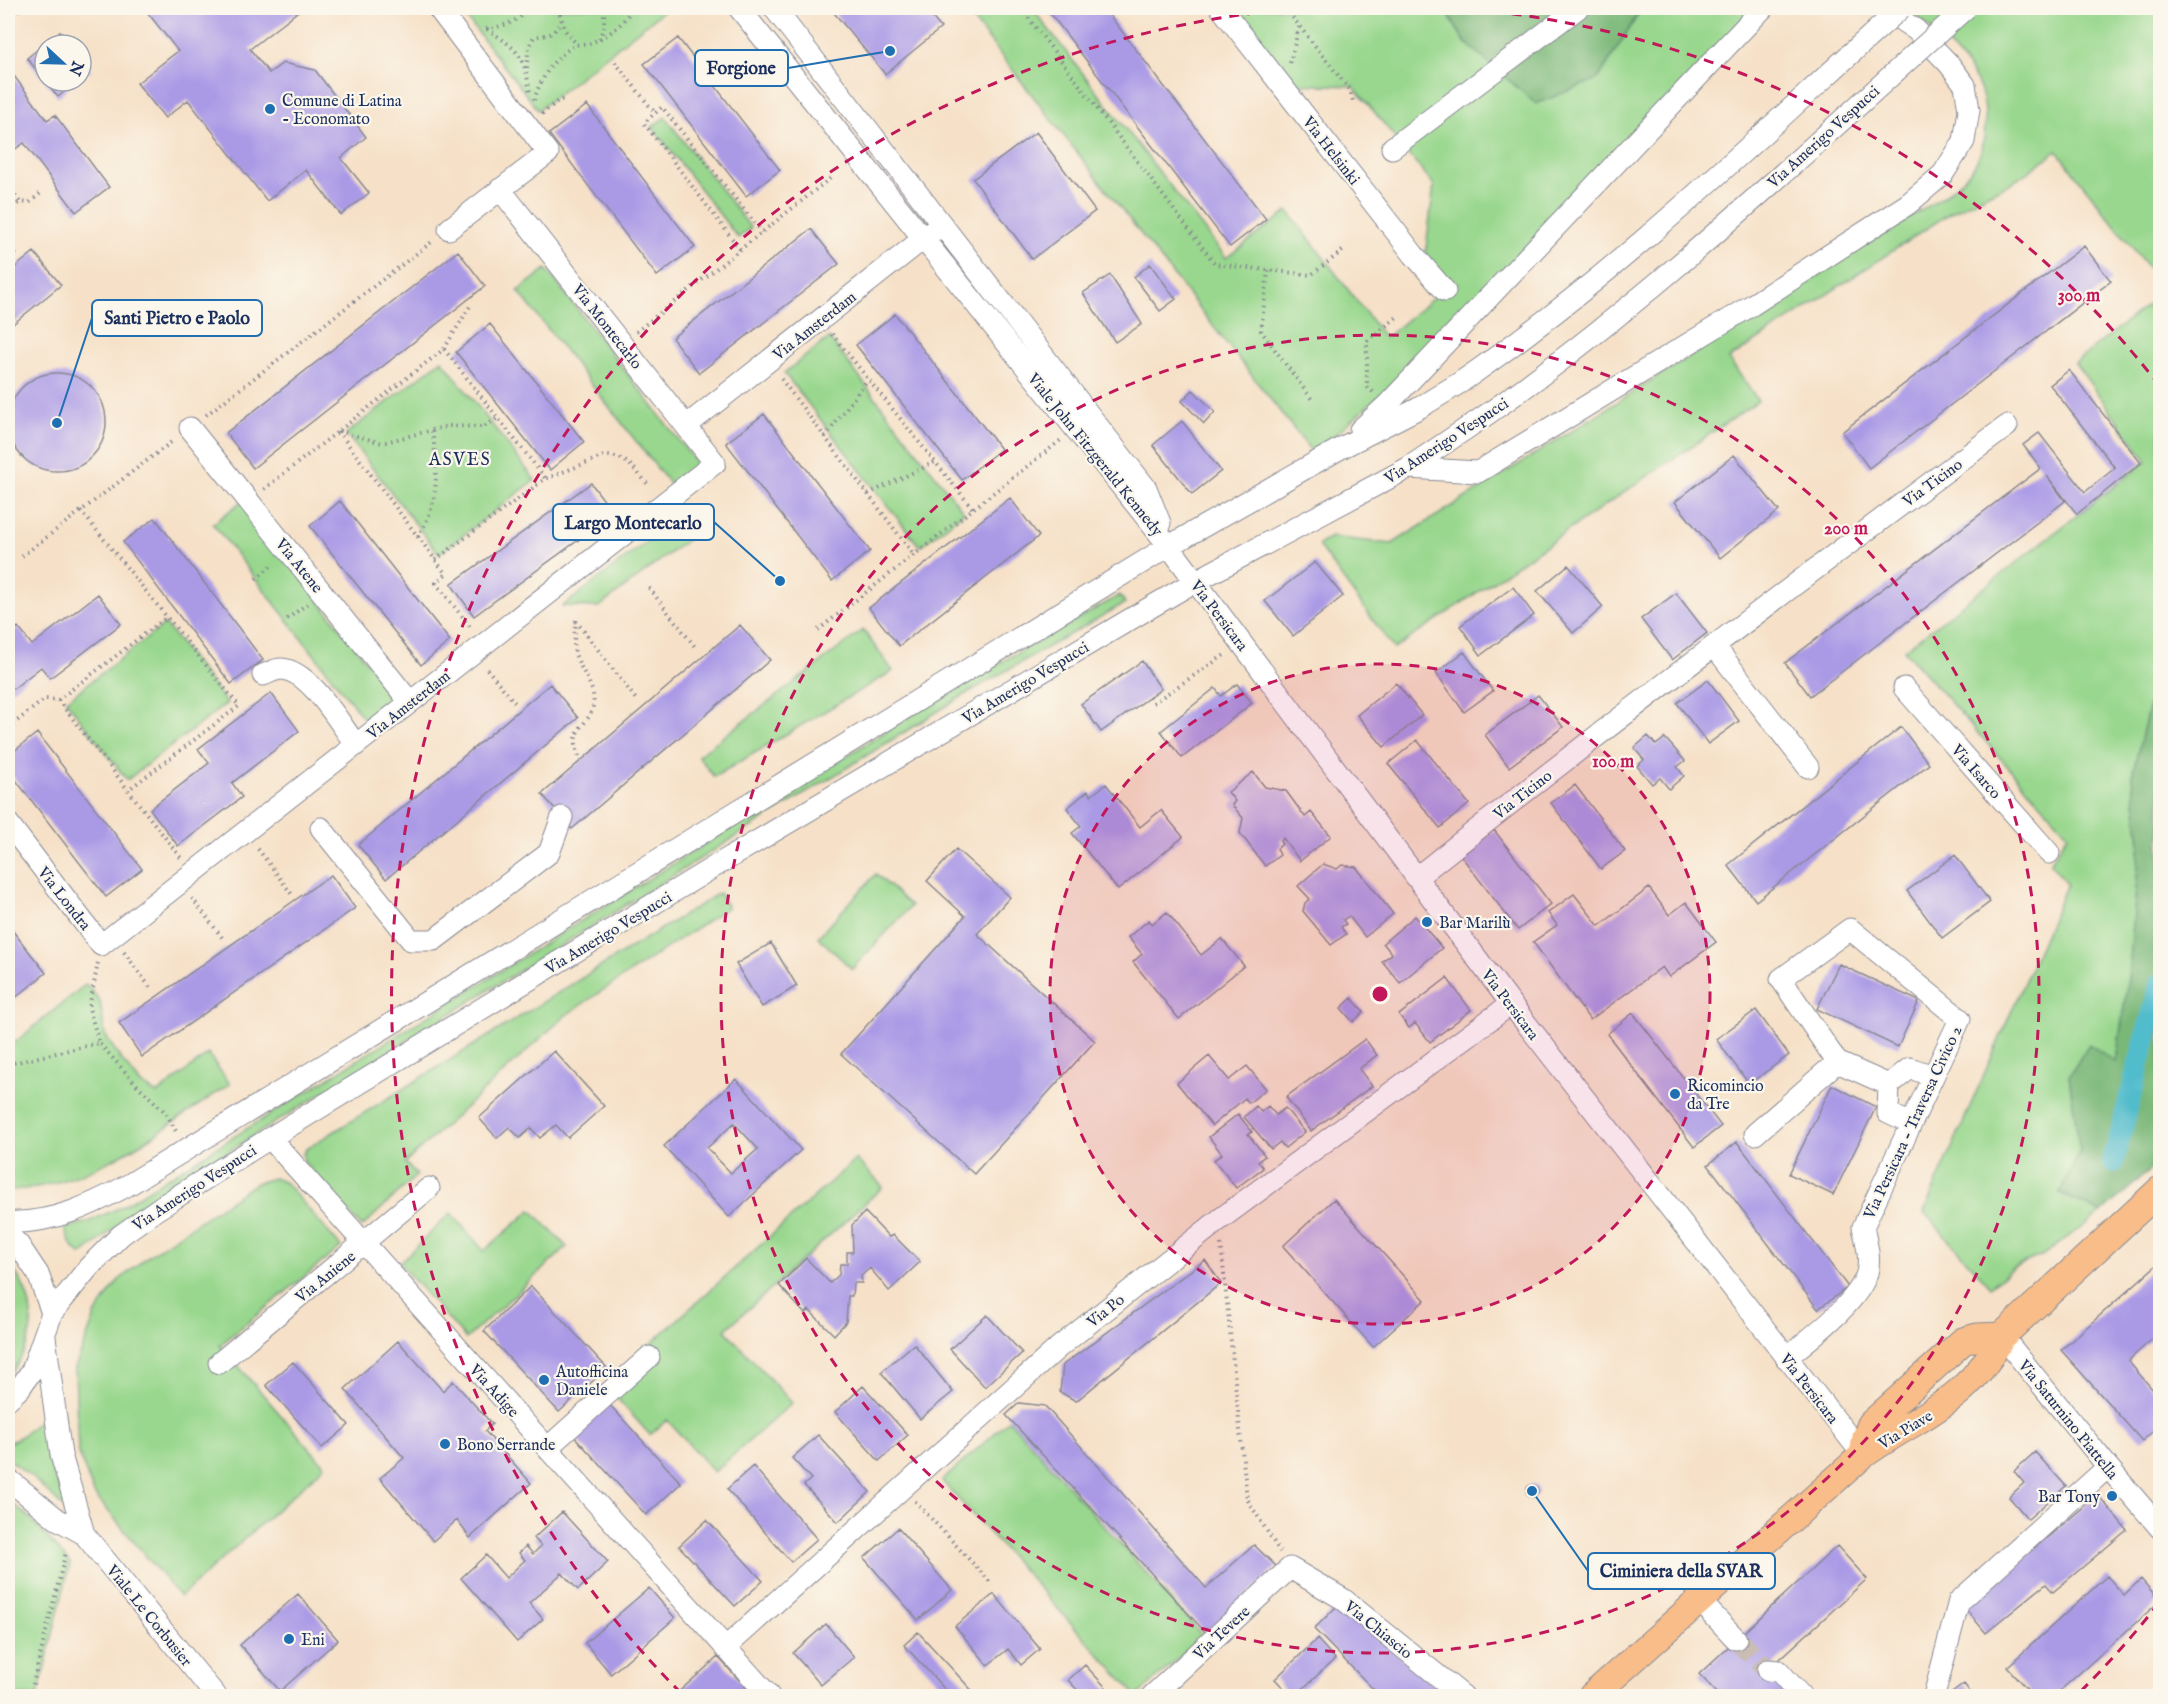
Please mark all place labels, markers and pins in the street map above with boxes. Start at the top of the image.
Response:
callout: Forgione [695,50,788,86]
place label: Comune di Latina - Economato [282,92,402,130]
marker: Comune di Latina - Economato [263,102,277,116]
callout: Santi Pietro e Paolo [92,300,262,336]
callout: Largo Montecarlo [553,504,714,540]
place label: Bar Marilù [1439,914,1511,934]
marker: Bar Marilù [1420,915,1434,929]
centre of rings [1370,984,1390,1004]
place label: Ricomincio da Tre [1687,1077,1764,1115]
marker: Ricomincio da Tre [1668,1087,1682,1101]
place label: Autofficina Daniele [555,1363,628,1401]
marker: Autofficina Daniele [537,1373,551,1387]
place label: Bono Serrande [457,1436,555,1456]
marker: Bono Serrande [438,1437,452,1451]
place label: Bar Tony [2038,1488,2100,1508]
marker: Bar Tony [2105,1489,2119,1503]
callout: Ciminiera della SVAR [1588,1553,1775,1589]
place label: Eni [301,1631,325,1651]
marker: Eni [282,1632,296,1646]

